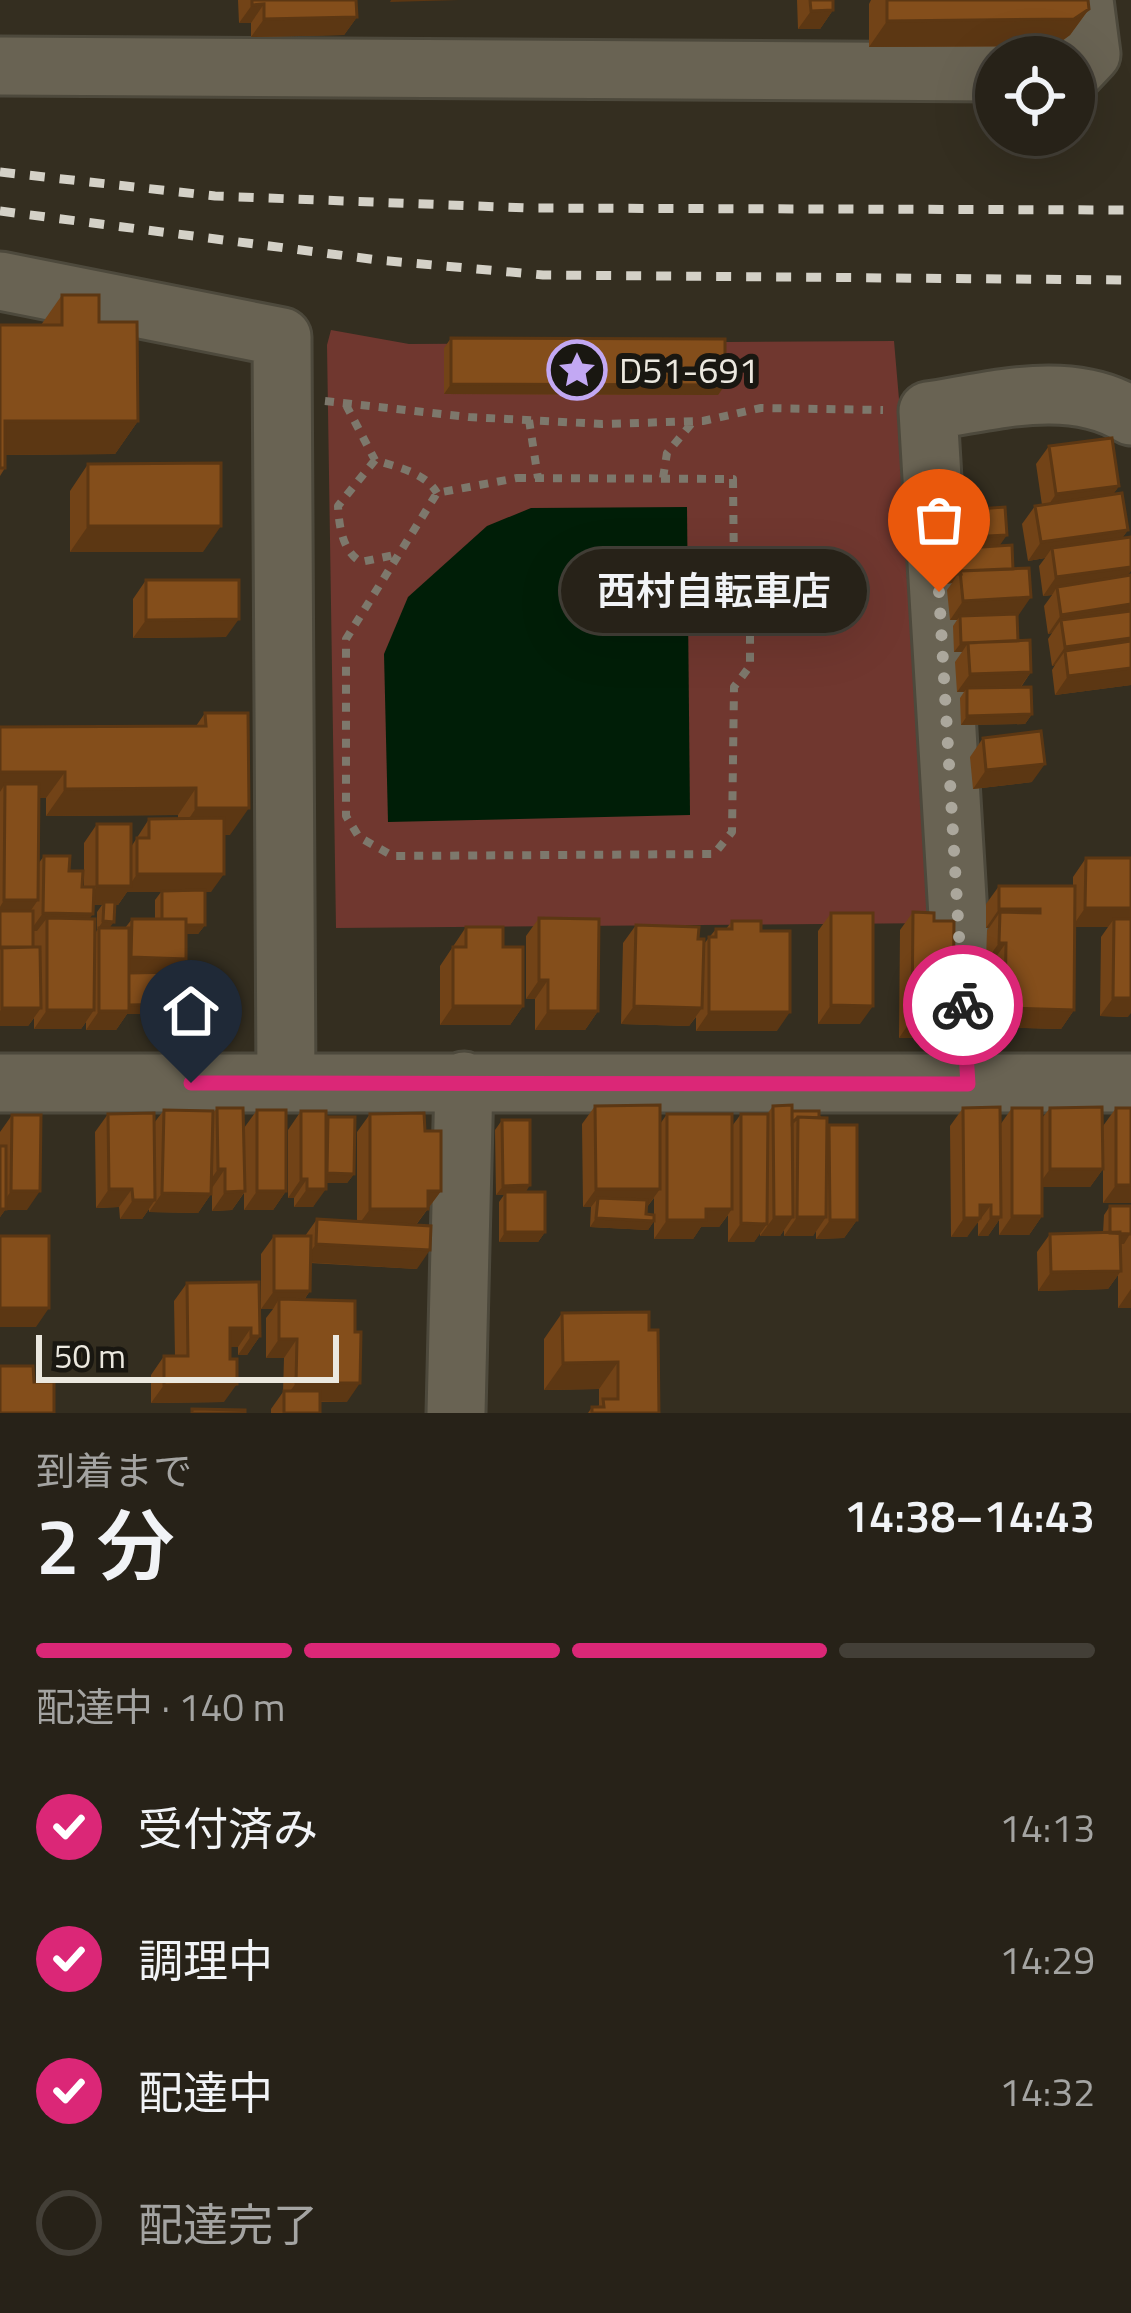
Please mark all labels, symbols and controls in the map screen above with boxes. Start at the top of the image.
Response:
map controls [975,36,1095,156]
button: locate [975,36,1095,156]
place icon: D51-691 [546,339,608,401]
place label: D51-691 [619,342,759,397]
pin [888,469,990,592]
icon: bag [906,487,972,553]
callout: 西村自転車店 [561,550,867,634]
text: 西村自転車店 [597,561,831,620]
courier [903,945,1023,1065]
pin [140,960,242,1083]
icon: bike [930,972,996,1038]
icon: home [158,978,224,1044]
scale bar [36,1329,339,1382]
text: 50 m [54,1331,126,1381]
text: 到着まで [36,1441,192,1500]
text: 14:38–14:43 [844,1481,1095,1549]
text: 2 分 [36,1486,175,1604]
text: 配達中 · 140 m [36,1677,285,1736]
icon: check [36,1794,102,1860]
text: 受付済み [138,1794,318,1862]
text: 14:13 [999,1798,1095,1857]
icon: check [36,1926,102,1992]
text: 調理中 [138,1926,273,1994]
text: 14:29 [999,1930,1095,1989]
icon: check [36,2058,102,2124]
text: 配達中 [138,2058,273,2126]
text: 14:32 [999,2062,1095,2121]
text: 配達完了 [138,2190,318,2258]

